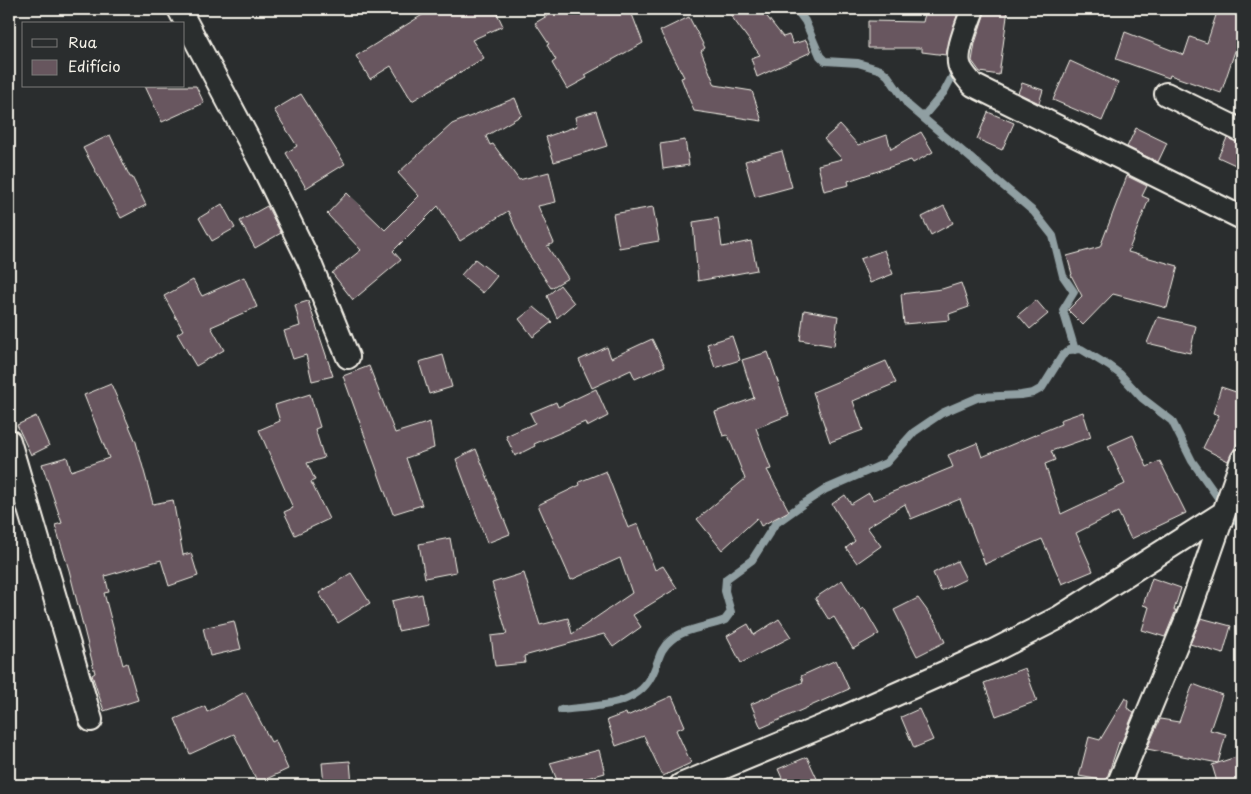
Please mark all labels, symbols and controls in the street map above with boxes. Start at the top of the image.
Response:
legend [22,22,185,88]
text: Rua [68,30,97,53]
text: Edifício [68,54,121,77]

